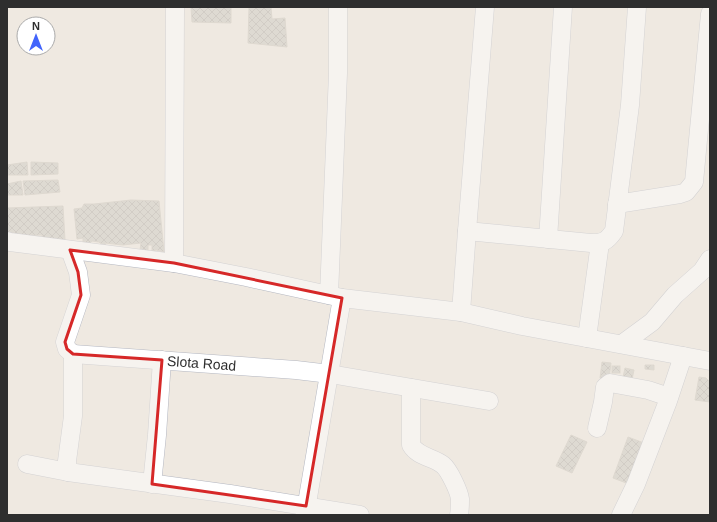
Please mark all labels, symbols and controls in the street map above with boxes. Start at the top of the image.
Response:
north arrow [16,16,56,56]
text: N [32,20,40,32]
street label: Slota Road [167,353,237,374]

